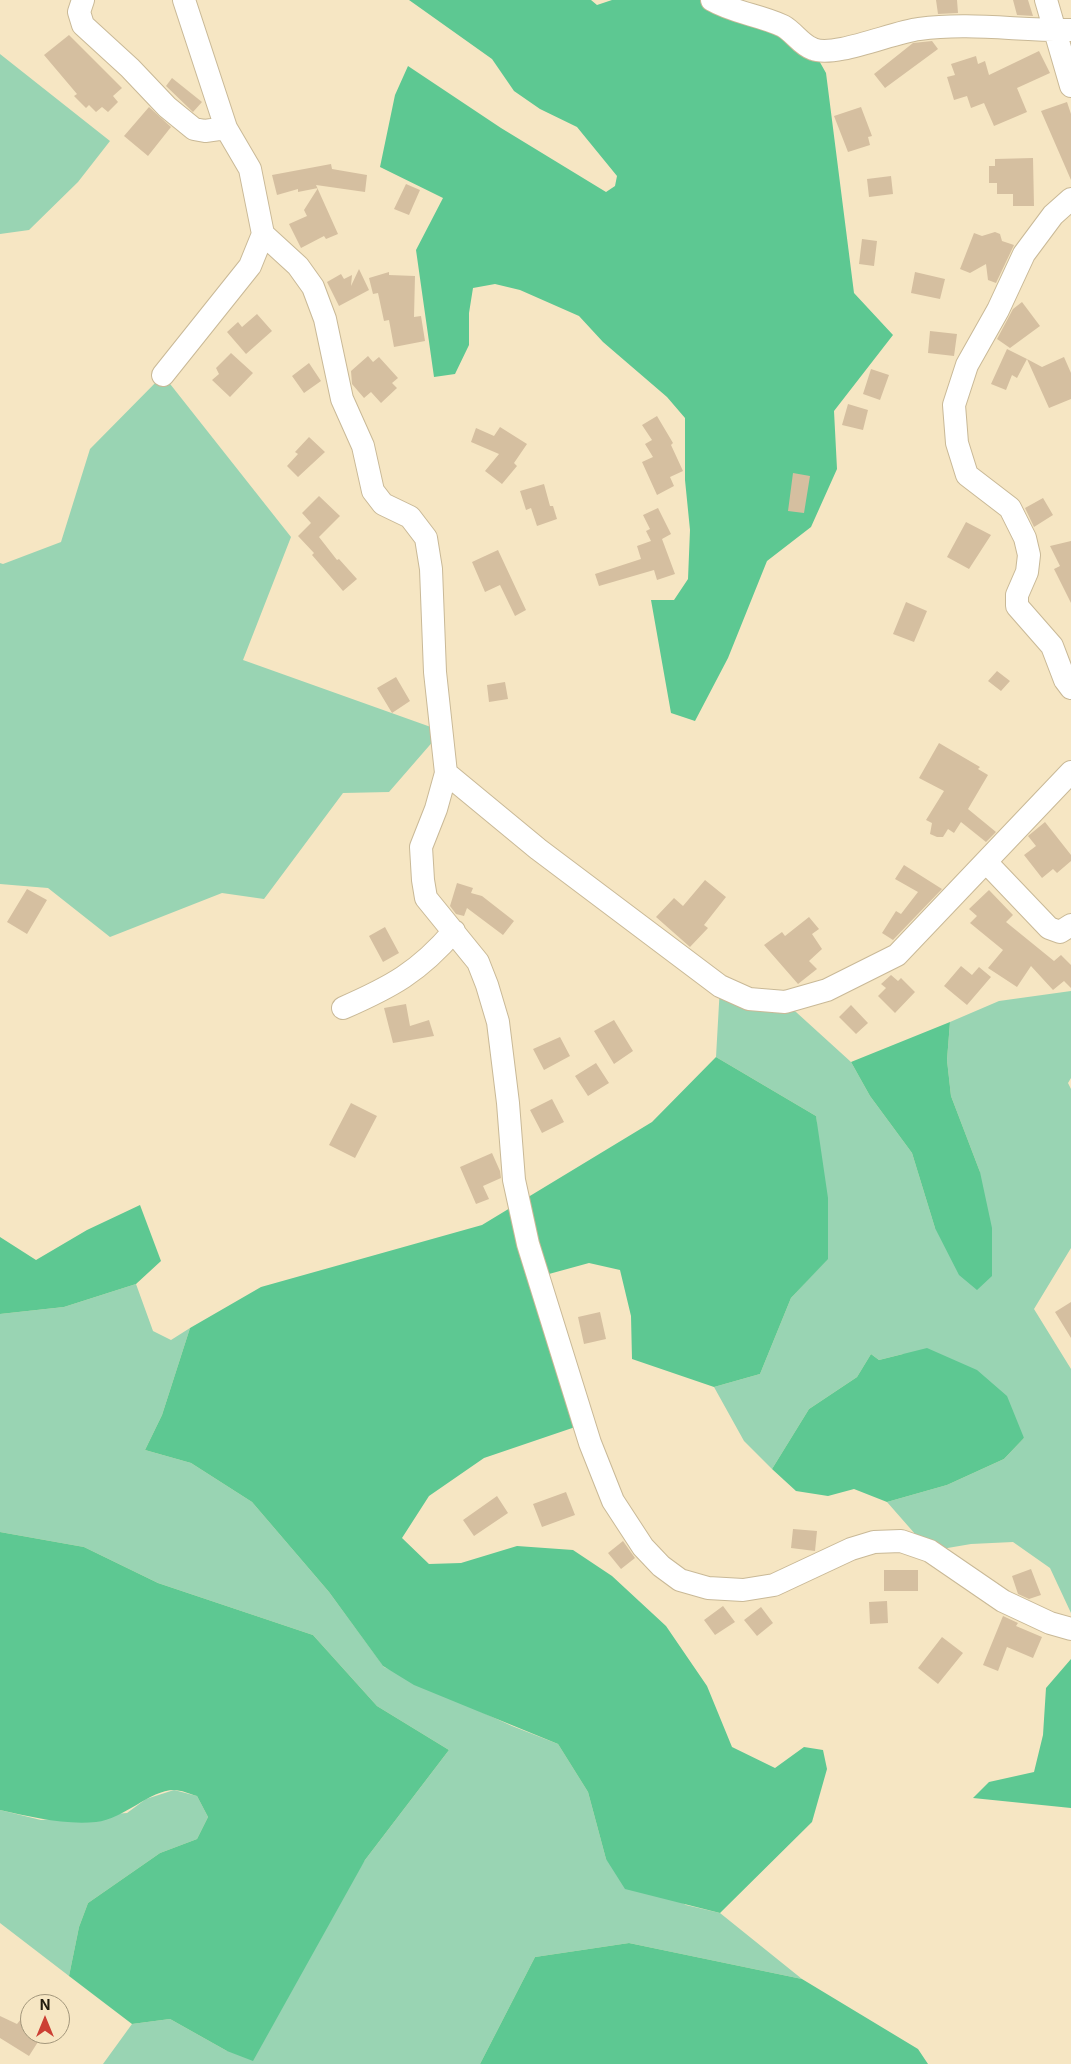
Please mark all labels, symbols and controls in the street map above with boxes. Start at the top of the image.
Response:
north arrow [20,1994,70,2044]
text: N [40,1996,50,2013]

